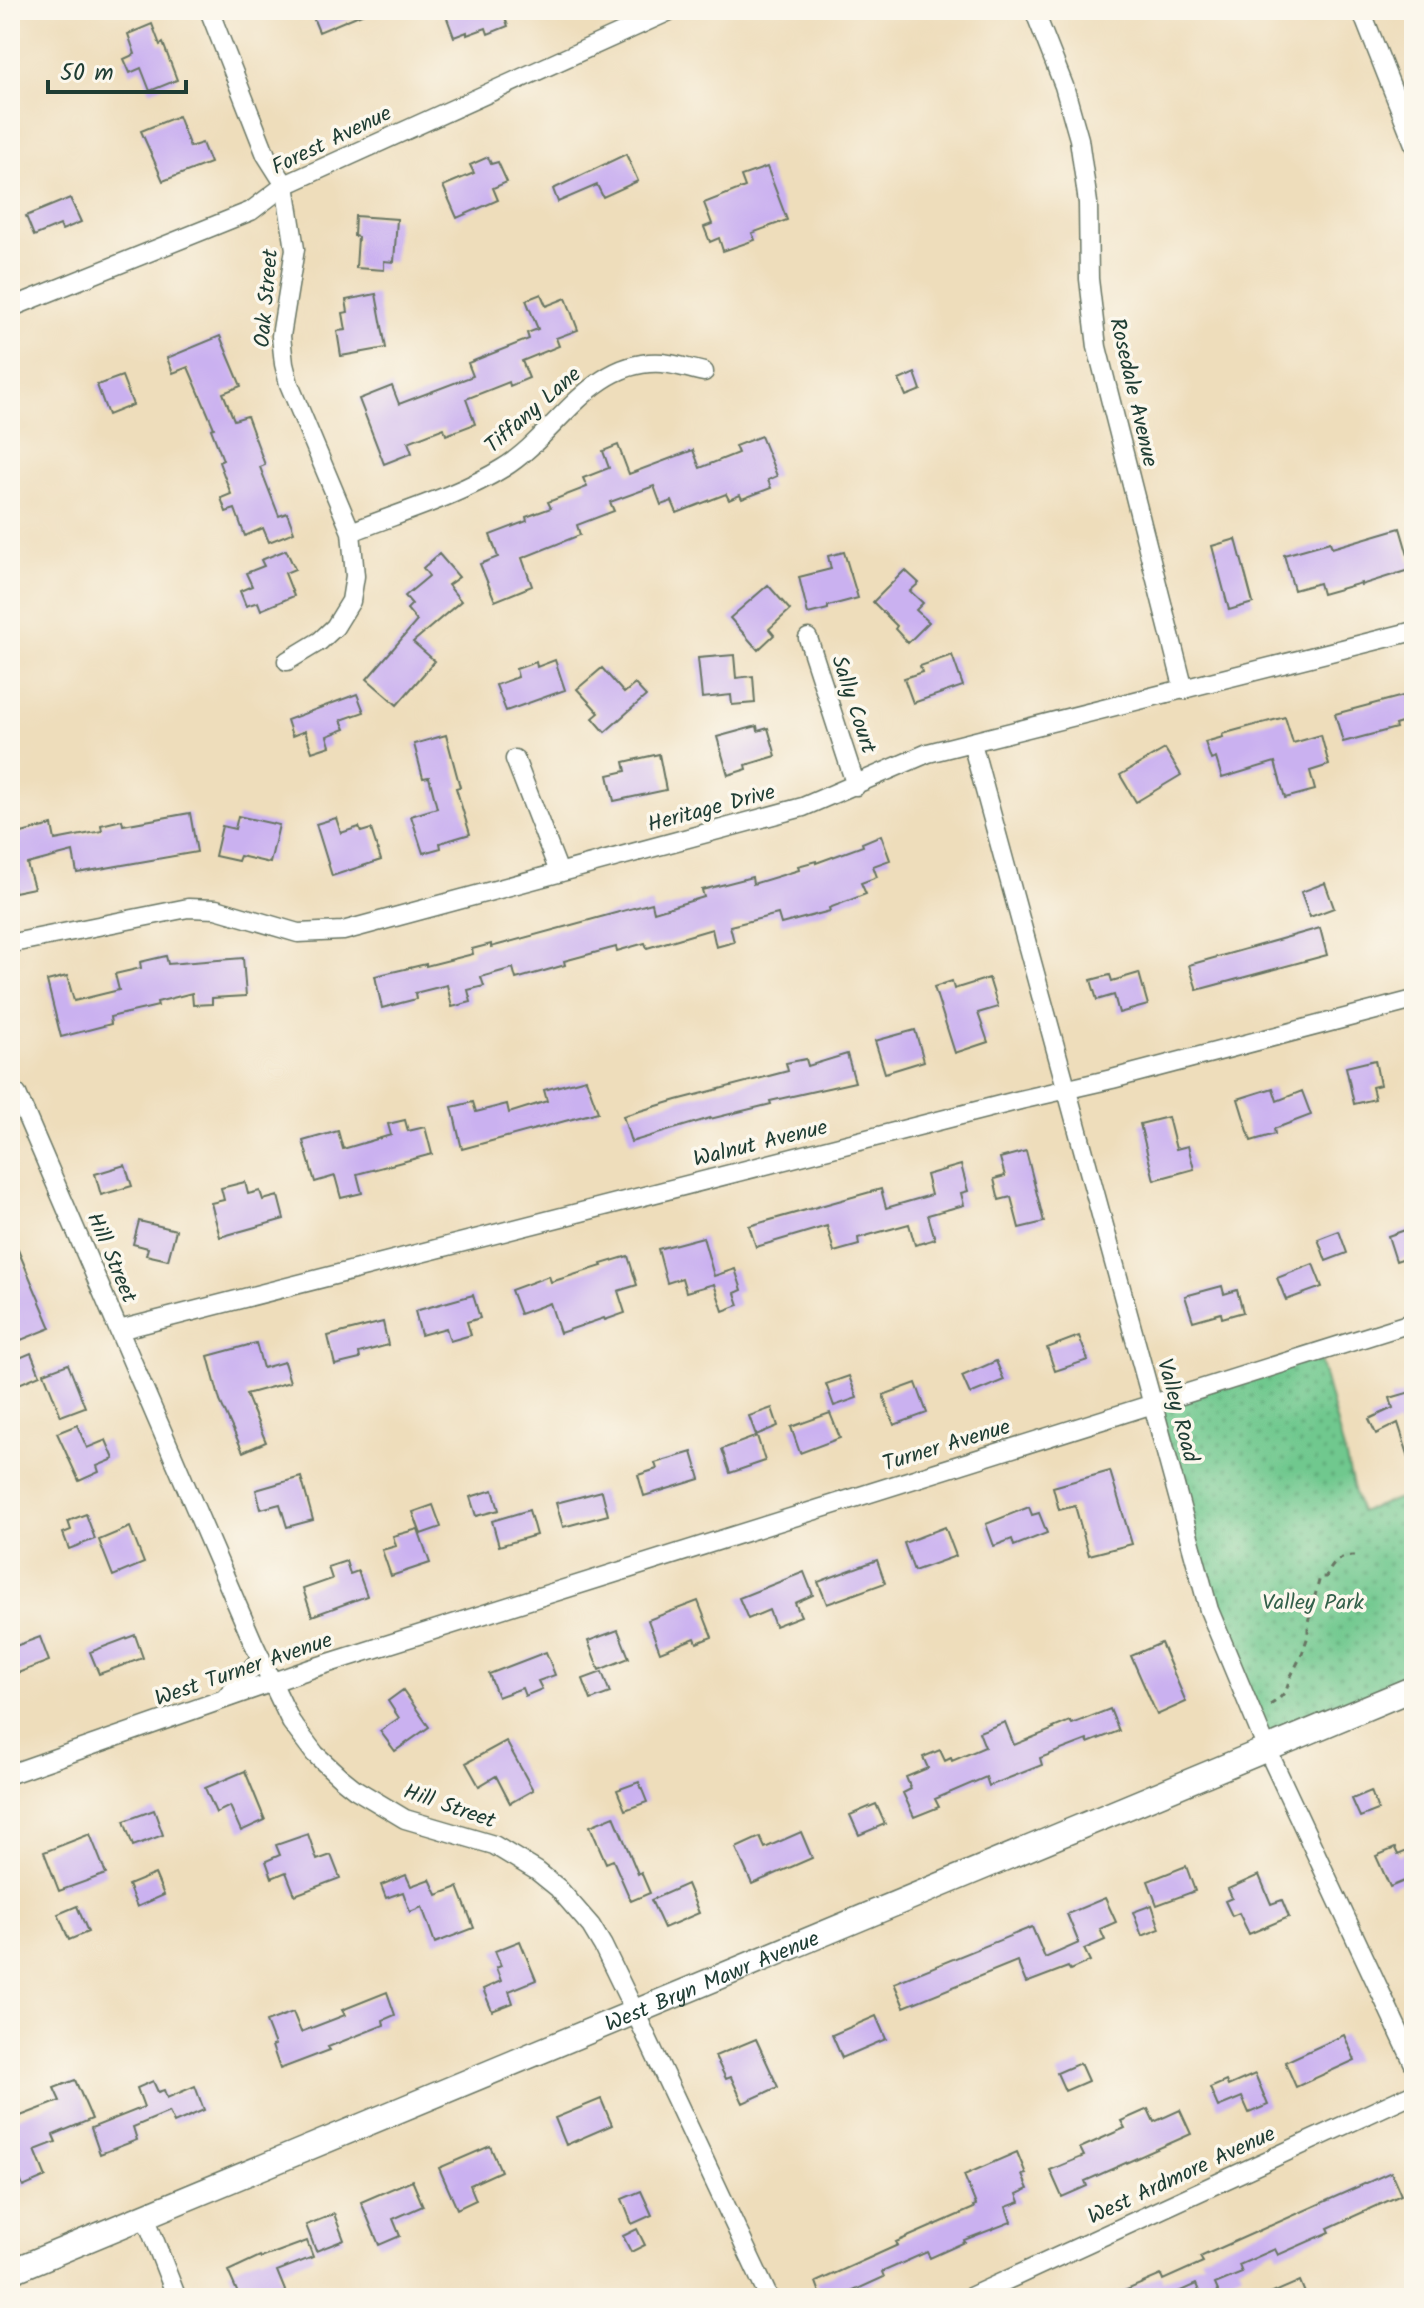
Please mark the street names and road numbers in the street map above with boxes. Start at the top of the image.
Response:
street label: Forest Avenue [266,97,398,186]
street label: Oak Street [246,247,289,349]
street label: Rosedale Avenue [1098,314,1167,471]
street label: Tiffany Lane [477,359,590,463]
street label: Sally Court [820,651,885,759]
street label: Heritage Drive [644,776,780,843]
street label: Walnut Avenue [690,1111,832,1178]
street label: Hill Street [76,1207,146,1309]
street label: Valley Road [1146,1355,1207,1467]
street label: Turner Avenue [878,1410,1015,1482]
street label: West Turner Avenue [150,1624,338,1717]
street label: Hill Street [398,1775,500,1840]
street label: West Bryn Mawr Avenue [600,1922,825,2043]
street label: West Ardmore Avenue [1082,2117,1282,2235]

